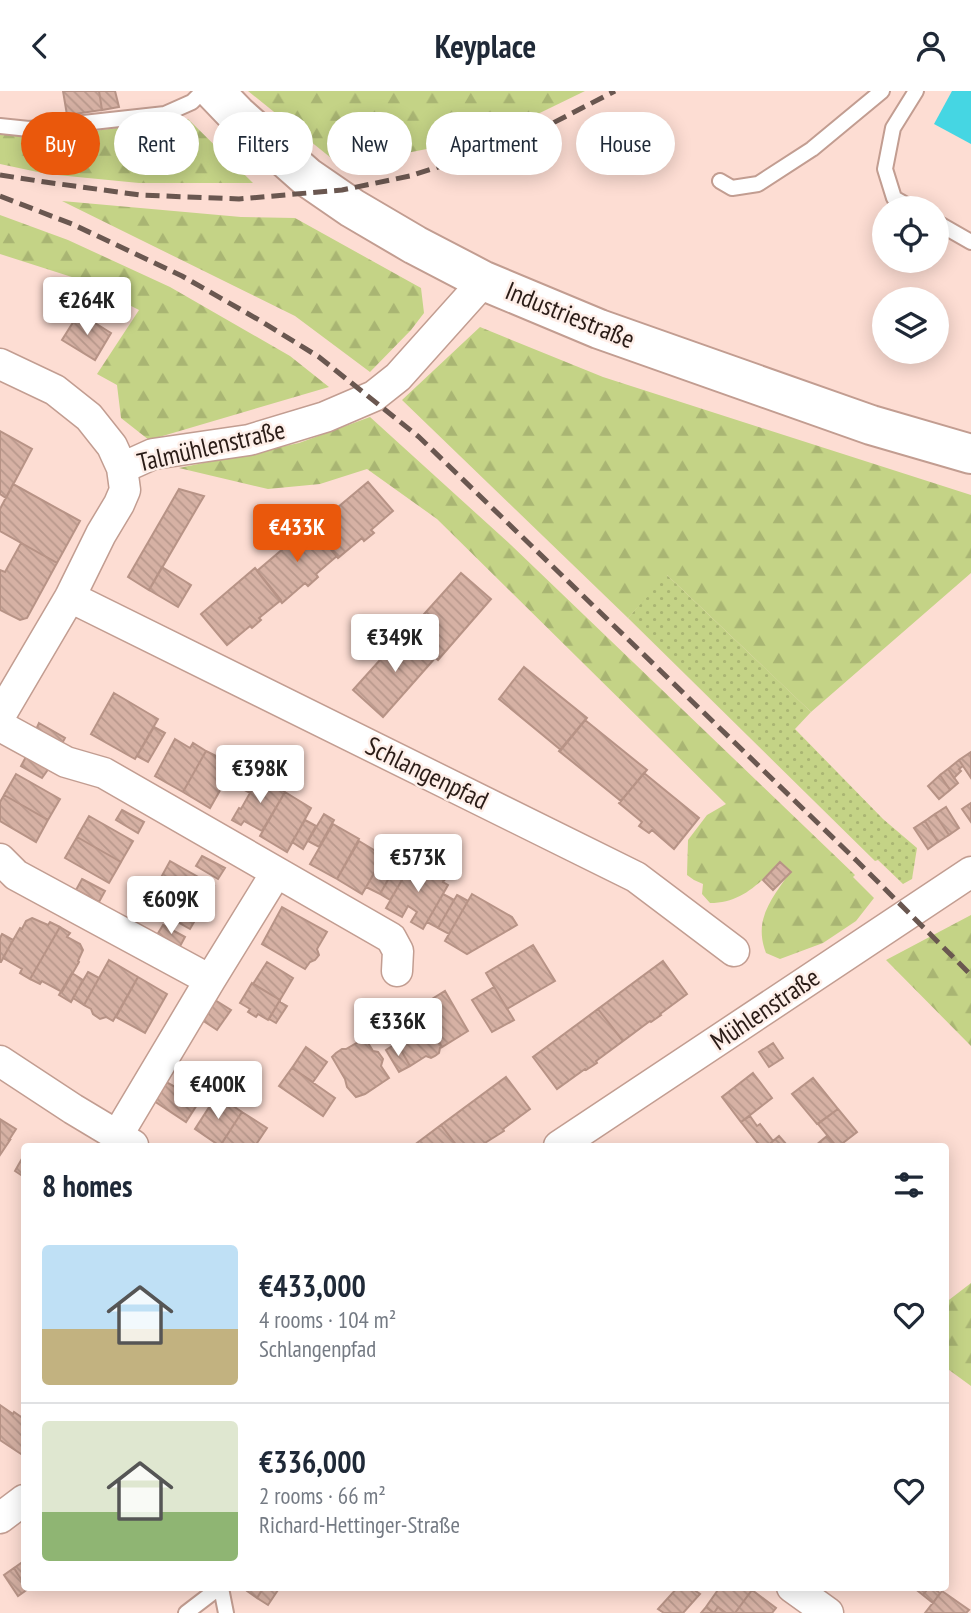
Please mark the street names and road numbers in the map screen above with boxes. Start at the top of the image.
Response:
street label: Industriestraße [501,274,640,355]
street label: Talmühlenstraße [134,412,288,479]
street label: Schlangenpfad [360,729,494,816]
street label: Mühlenstraße [704,960,826,1057]

